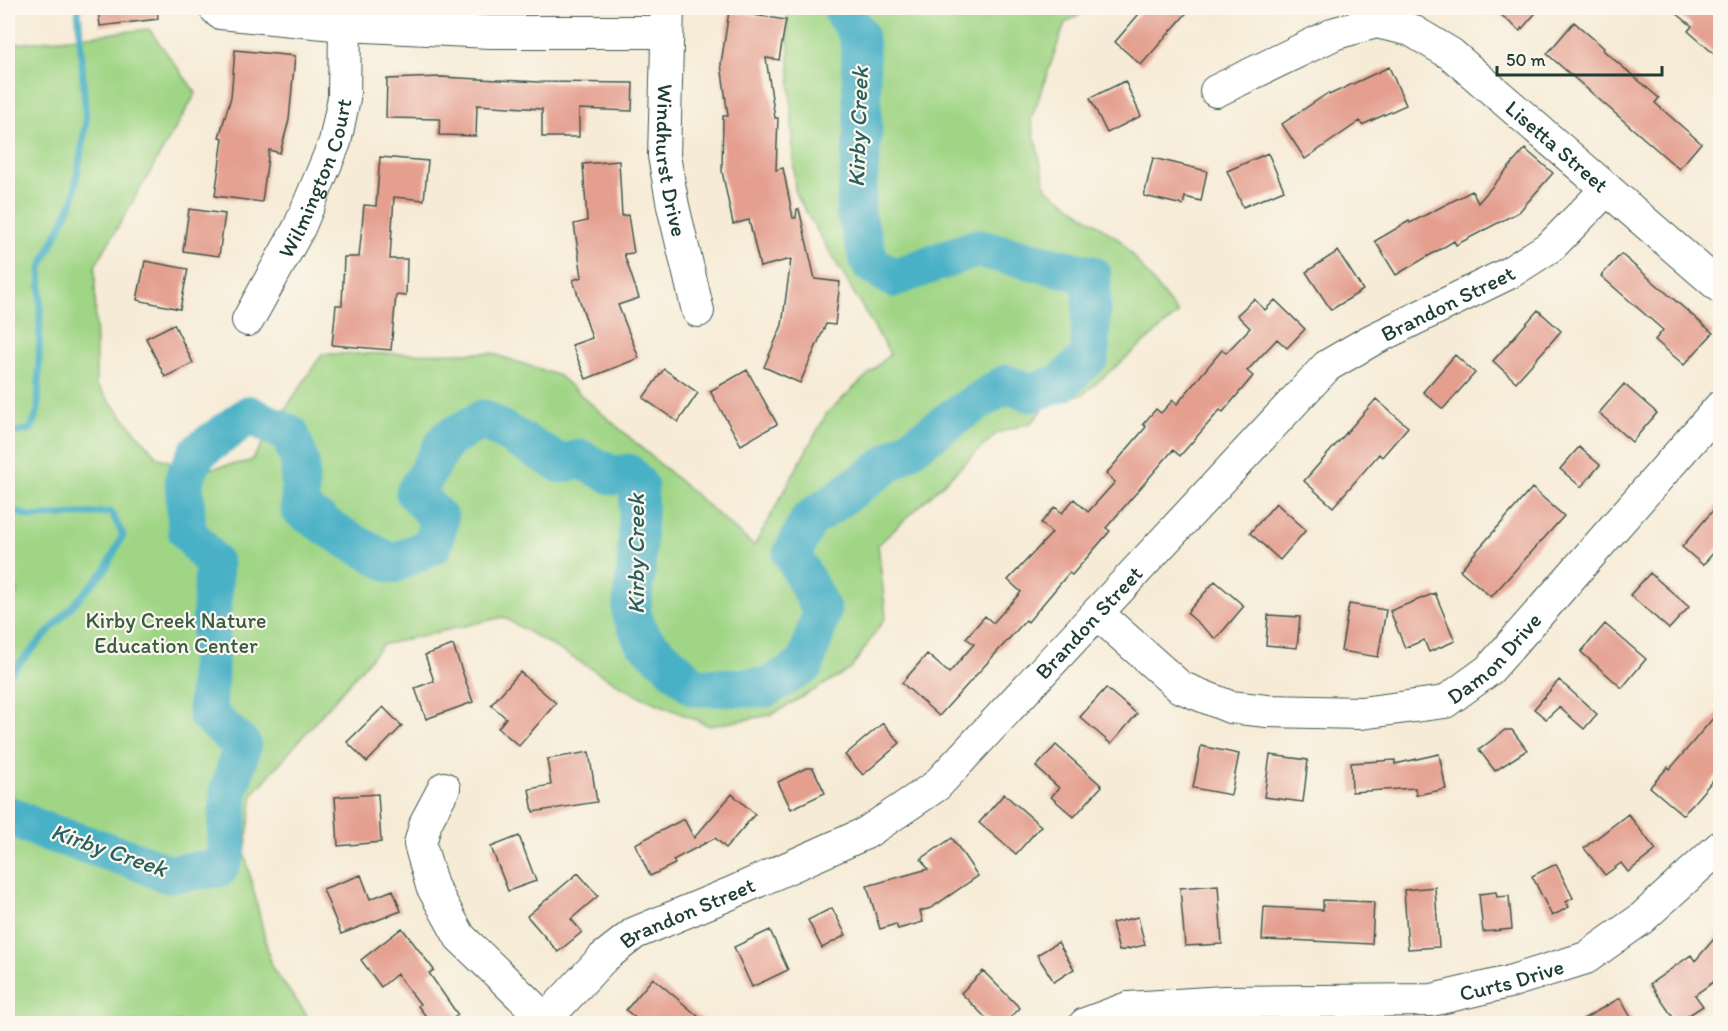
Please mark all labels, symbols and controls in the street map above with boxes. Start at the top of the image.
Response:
scale bar [1497,39,1662,77]
text: 50 m [1506,49,1546,71]
water label: Kirby Creek [841,65,874,188]
street label: Windhurst Drive [650,84,693,239]
street label: Lisetta Street [1500,94,1614,198]
street label: Wilmington Court [272,96,358,263]
street label: Brandon Street [1376,260,1520,348]
water label: Kirby Creek [621,492,650,614]
street label: Brandon Street [1029,560,1148,685]
park label: Kirby Creek Nature Education Center [85,607,267,659]
street label: Damon Drive [1442,607,1547,710]
water label: Kirby Creek [48,816,172,883]
street label: Brandon Street [614,871,759,954]
street label: Curts Drive [1457,953,1567,1007]

